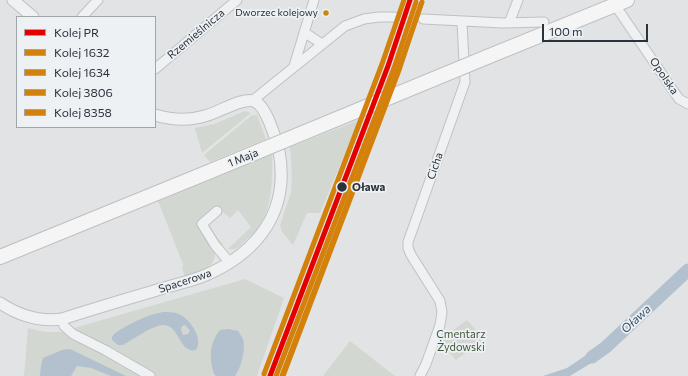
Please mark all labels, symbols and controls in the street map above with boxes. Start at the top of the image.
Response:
street label: Rzemieślnicza [165,6,227,62]
place label: Dworzec kolejowy [235,7,318,19]
marker: Dworzec kolejowy [321,8,331,18]
legend [16,16,156,128]
scale bar [544,16,650,42]
text: 100 m [549,24,583,38]
text: Kolej PR [54,25,99,39]
text: Kolej 1632 [54,45,109,59]
street label: Opolska [647,55,681,97]
text: Kolej 1634 [54,65,110,79]
text: Kolej 3806 [54,85,113,99]
text: Kolej 8358 [54,105,112,119]
street label: 1 Maja [226,146,260,170]
street label: Cicha [424,151,446,181]
marker: Oława [335,180,349,194]
place label: Oława [352,180,385,194]
street label: Spacerowa [157,266,213,296]
water label: Oława [618,302,654,336]
park label: Cmentarz Żydowski [436,327,486,353]

